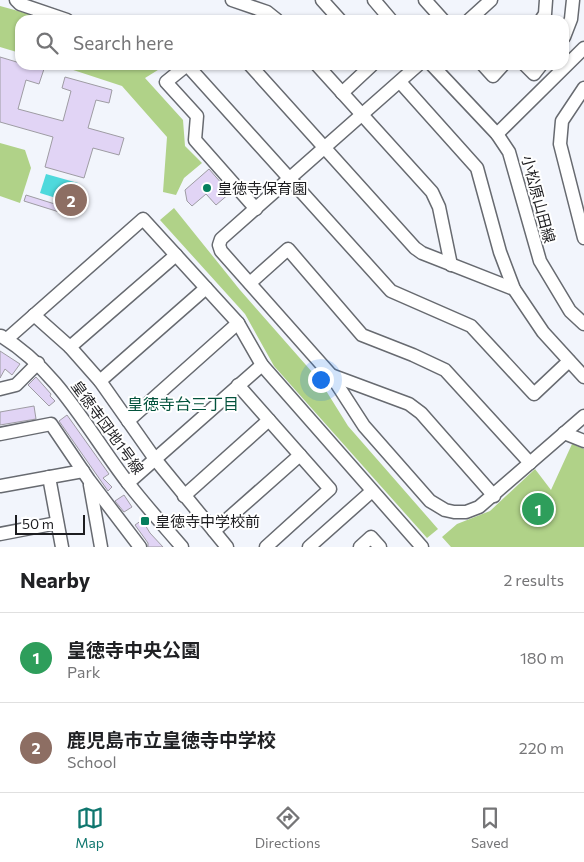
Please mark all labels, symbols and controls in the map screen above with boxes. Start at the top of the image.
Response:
search box [15,15,569,70]
icon: search [33,29,61,57]
text: Search here [73,31,173,54]
street label: 小松原山田線 [519,153,559,245]
place label: 皇徳寺保育園 [217,179,307,197]
pin: 2 [55,181,87,219]
marker: 皇徳寺保育園 [201,182,213,194]
your location [308,367,334,393]
street label: 皇徳寺団地1号線 [68,377,148,477]
district label: 皇徳寺台三丁目 [127,394,239,413]
pin: 1 [522,490,554,528]
scale bar [15,512,85,535]
place label: 皇徳寺中学校前 [155,512,260,530]
text: 50 m [22,515,54,532]
marker: 皇徳寺中学校前 [139,515,151,527]
text: Nearby [20,567,90,592]
text: 2 results [503,570,564,589]
text: 皇徳寺中央公園 [67,638,200,661]
text: 1 [32,648,40,667]
text: 180 m [520,648,564,667]
text: Park [67,662,100,681]
text: 鹿児島市立皇徳寺中学校 [67,728,276,751]
text: 2 [31,738,41,757]
text: 220 m [519,738,564,757]
text: School [67,752,117,771]
tab: Map [75,804,104,851]
tab: Directions [255,804,320,851]
tab: Saved [471,804,509,851]

